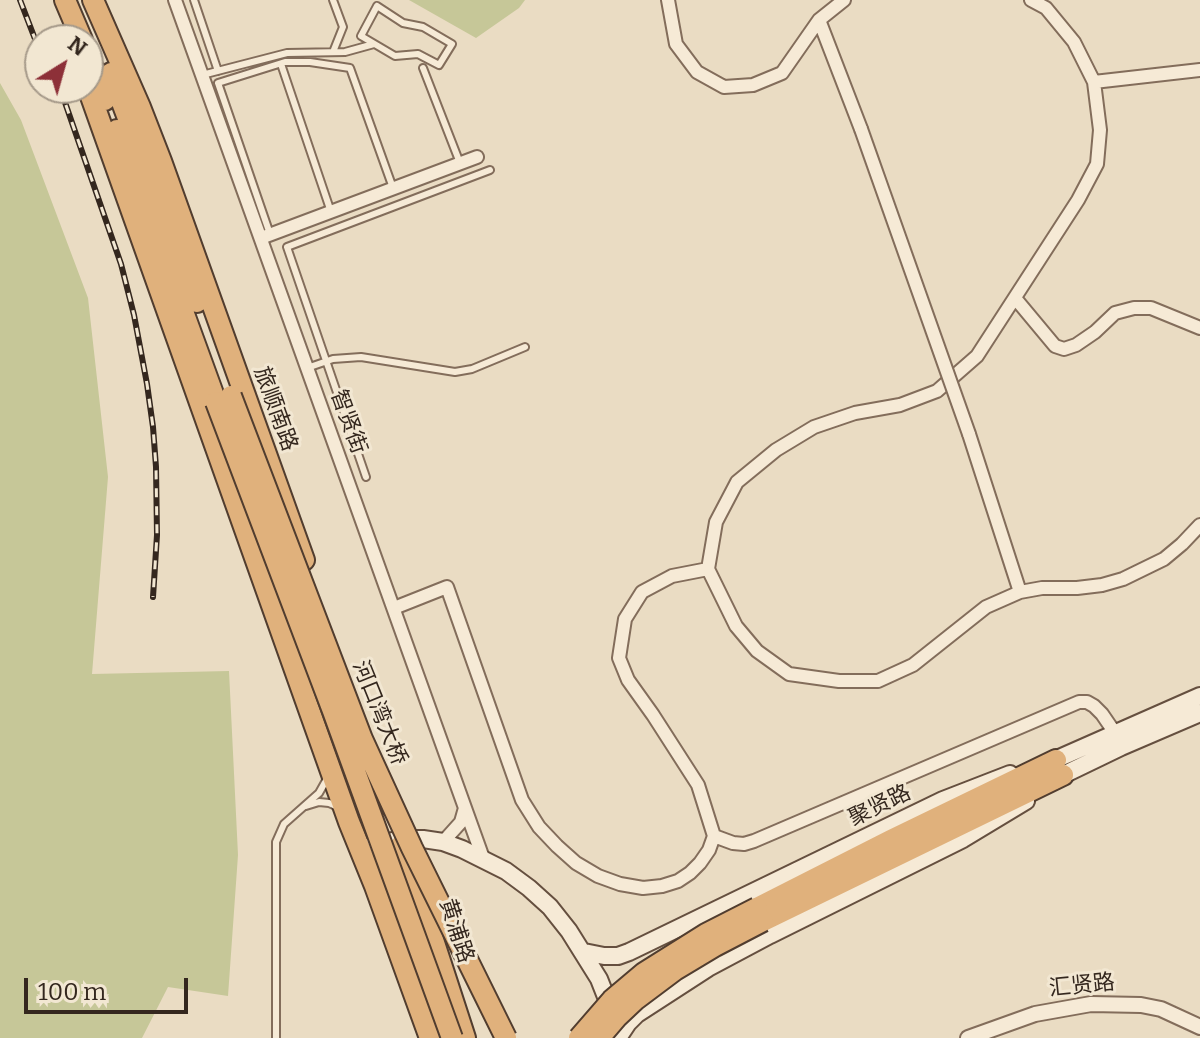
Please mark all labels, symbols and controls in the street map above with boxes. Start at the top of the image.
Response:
north arrow [24,24,104,104]
text: N [63,30,92,62]
street label: 旅顺南路 [248,363,302,455]
street label: 智贤街 [324,386,372,458]
street label: 河口湾大桥 [346,657,412,769]
street label: 聚贤路 [845,780,915,832]
street label: 黄浦路 [433,896,479,966]
scale bar [28,962,192,1012]
street label: 汇贤路 [1048,969,1116,1003]
text: 100 m [38,978,106,1006]

